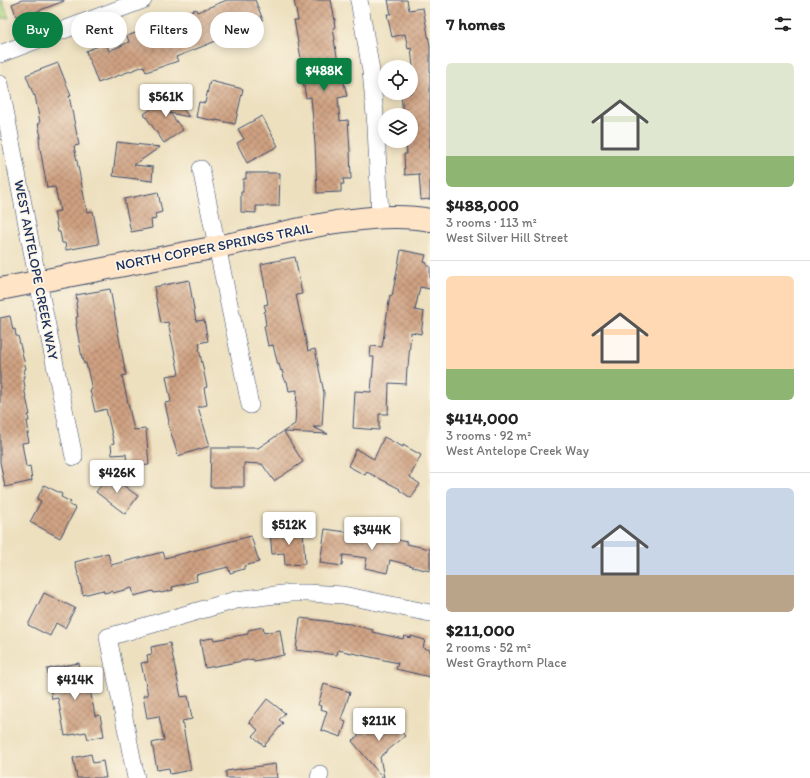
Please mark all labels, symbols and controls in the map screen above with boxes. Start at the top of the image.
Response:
chip: Buy [12,12,63,48]
chip: Rent [71,12,127,48]
chip: Filters [135,12,202,48]
chip: New [210,12,264,48]
icon: filters [772,13,794,35]
text: 7 homes [446,14,506,34]
pin: $488K [296,58,352,92]
map controls [378,60,418,148]
button: locate [378,60,418,100]
text: $488K [306,63,342,78]
pin: $561K [138,84,194,118]
text: $561K [149,89,183,104]
icon: home [584,89,656,161]
button: layers [378,108,418,148]
street label: WEST ANTELOPE CREEK WAY [10,179,62,361]
text: $488,000 [446,195,519,215]
text: 3 rooms · 113 m² [446,215,537,230]
street label: NORTH COPPER SPRINGS TRAIL [114,220,314,274]
text: West Silver Hill Street [446,230,568,245]
icon: home [584,302,656,374]
text: $414,000 [446,408,518,428]
text: 3 rooms · 92 m² [446,428,531,443]
text: West Antelope Creek Way [446,443,589,458]
pin: $426K [89,460,145,494]
text: $426K [99,465,135,480]
pin: $512K [261,512,317,546]
icon: home [584,514,656,586]
text: $512K [272,517,306,532]
pin: $344K [344,517,400,551]
text: $344K [353,522,391,537]
text: $211,000 [446,620,515,640]
text: 2 rooms · 52 m² [446,640,531,655]
text: West Graythorn Place [446,655,567,670]
pin: $414K [47,667,103,701]
text: $414K [57,672,93,687]
pin: $211K [351,708,407,742]
text: $211K [362,713,396,728]

